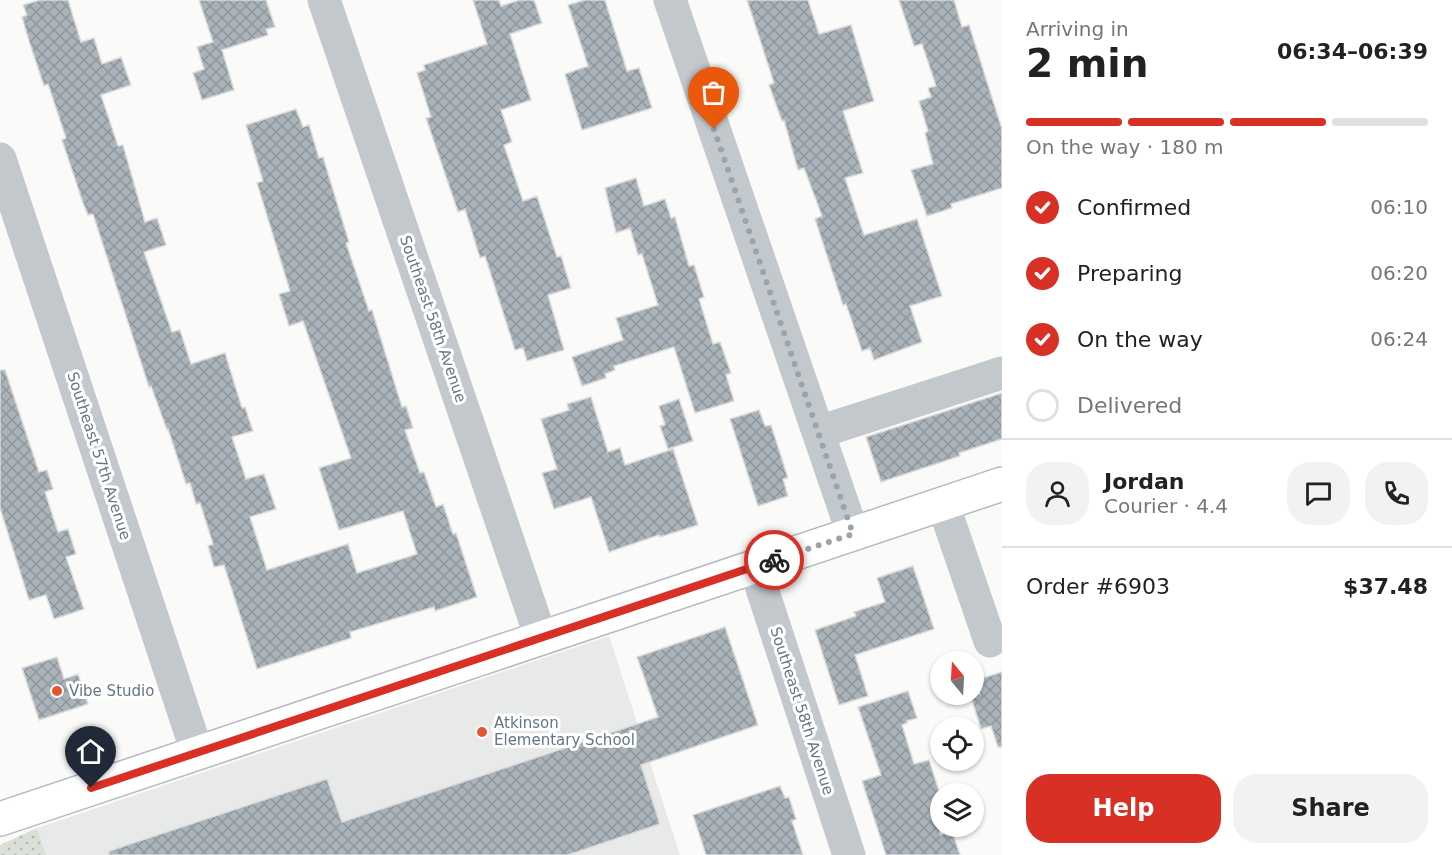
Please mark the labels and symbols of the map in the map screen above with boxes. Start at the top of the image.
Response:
pin [688,67,739,129]
street label: Southeast 58th Avenue [396,233,470,405]
street label: Southeast 57th Avenue [63,370,135,542]
courier [744,530,804,590]
street label: Southeast 58th Avenue [766,625,838,797]
north arrow [930,651,984,705]
place label: Vibe Studio [69,682,154,700]
marker: Vibe Studio [50,684,64,698]
place label: Atkinson Elementary School [494,714,635,749]
marker: Atkinson Elementary School [475,725,489,739]
pin [65,726,116,788]

